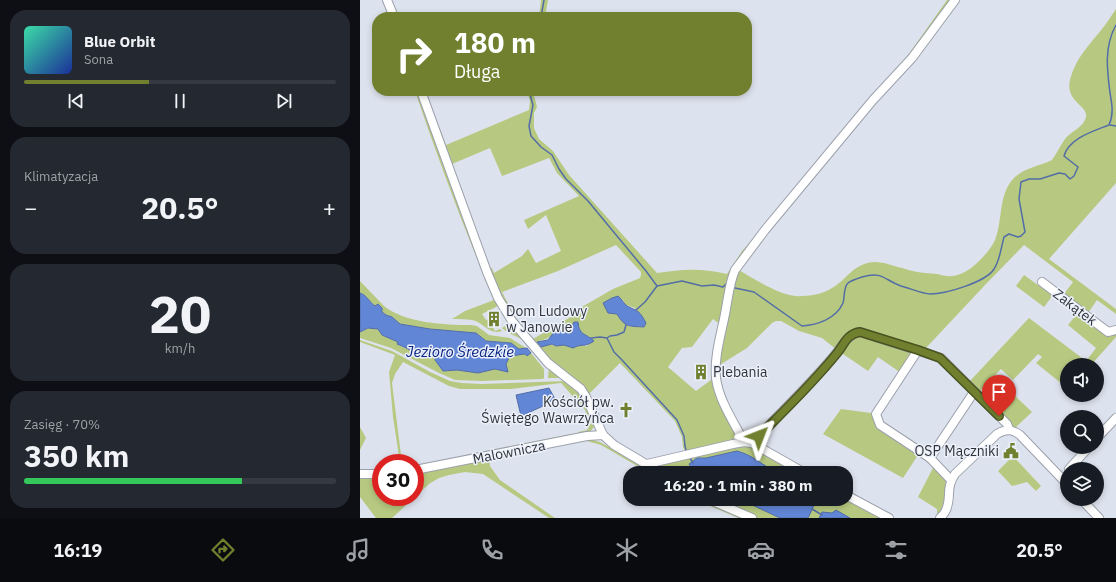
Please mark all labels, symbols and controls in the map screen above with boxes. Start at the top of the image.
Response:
text: 180 m [454,24,536,61]
icon: right [388,28,440,80]
text: Blue Orbit [84,32,155,51]
text: Sona [84,51,113,68]
text: Długa [454,60,500,83]
icon: previous [65,90,87,112]
icon: pause [169,90,191,112]
icon: next [273,90,295,112]
text: Klimatyzacja [24,168,98,185]
text: 20.5° [141,188,219,227]
text: − [24,193,37,222]
text: + [323,193,336,222]
text: 20 [149,280,211,347]
street label: Zakątek [1049,285,1101,330]
place label: Dom Ludowy w Janowie [506,302,587,336]
building icon: Dom Ludowy w Janowie [485,310,503,328]
text: km/h [165,340,195,357]
water label: Jezioro Średzkie [406,342,514,361]
map controls [1060,358,1104,506]
button: sound [1060,358,1104,402]
building icon: Plebania [692,363,710,381]
place label: Plebania [713,363,768,381]
pin [982,375,1016,416]
icon: arrive [988,381,1010,403]
place label: Kościół pw. Świętego Wawrzyńca [481,393,615,427]
church icon: Kościół pw. Świętego Wawrzyńca [617,401,635,419]
button: search [1060,410,1104,454]
position arrow [738,415,780,457]
text: Zasięg · 70% [24,416,100,433]
text: 350 km [24,436,129,475]
street label: Malownicza [471,436,547,468]
place label: OSP Mączniki [914,442,999,460]
public building icon: OSP Mączniki [1002,442,1020,460]
speed limit sign: 30 [372,454,424,506]
button: layers [1060,462,1104,506]
text: 16:20 · 1 min · 380 m [664,476,812,495]
icon: directions [209,536,237,564]
icon: music [344,536,372,564]
icon: phone [478,536,506,564]
icon: climate [613,536,641,564]
icon: car [747,536,775,564]
icon: filters [882,536,910,564]
text: 16:19 [53,539,102,562]
text: 20.5° [1016,539,1063,562]

